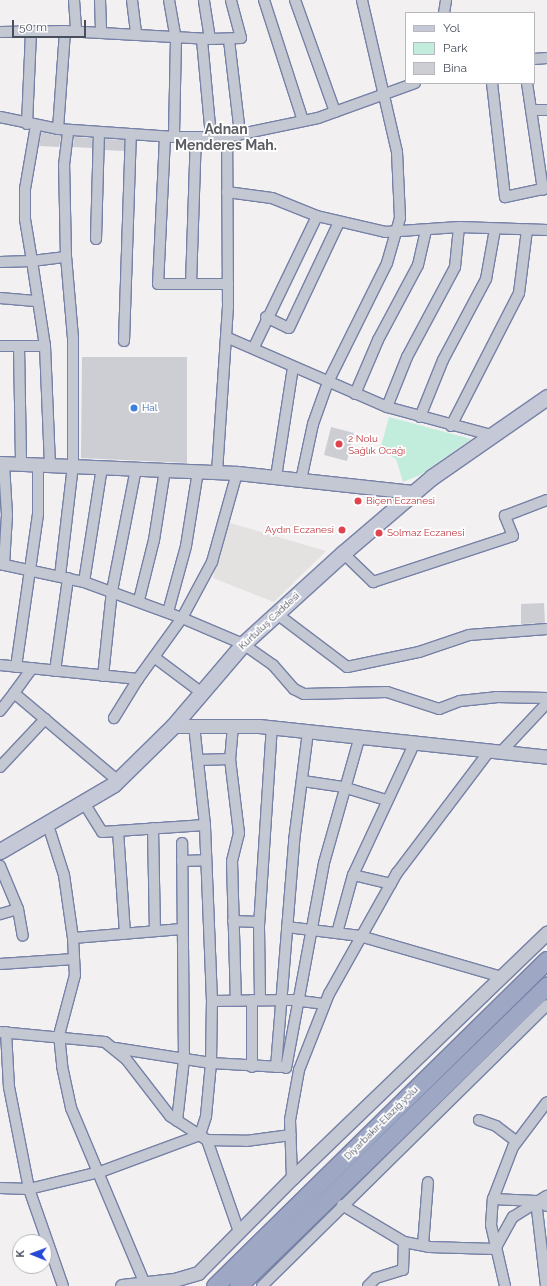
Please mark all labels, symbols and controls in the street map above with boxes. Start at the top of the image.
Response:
scale bar [14,12,88,38]
legend [405,12,535,84]
text: 50 m [19,20,47,34]
text: Yol [443,21,460,35]
text: Park [443,41,468,55]
text: Bina [443,61,467,75]
district label: Adnan Menderes Mah. [175,121,277,154]
place label: Hal [142,402,157,414]
marker: Hal [129,403,139,413]
place label: 2 Nolu Sağlık Ocağı [348,432,405,456]
marker: 2 Nolu Sağlık Ocağı [333,438,345,450]
place label: Biçen Eczanesi [366,495,435,507]
marker: Biçen Eczanesi [353,496,363,506]
place label: Aydın Eczanesi [265,524,334,536]
marker: Aydın Eczanesi [337,525,347,535]
place label: Solmaz Eczanesi [387,527,464,539]
marker: Solmaz Eczanesi [374,528,384,538]
street label: Kurtuluş Caddesi [236,590,302,652]
street label: Diyarbakır-Elazığ yolu [341,1083,421,1163]
north arrow [12,1234,52,1274]
text: K [14,1250,27,1258]

